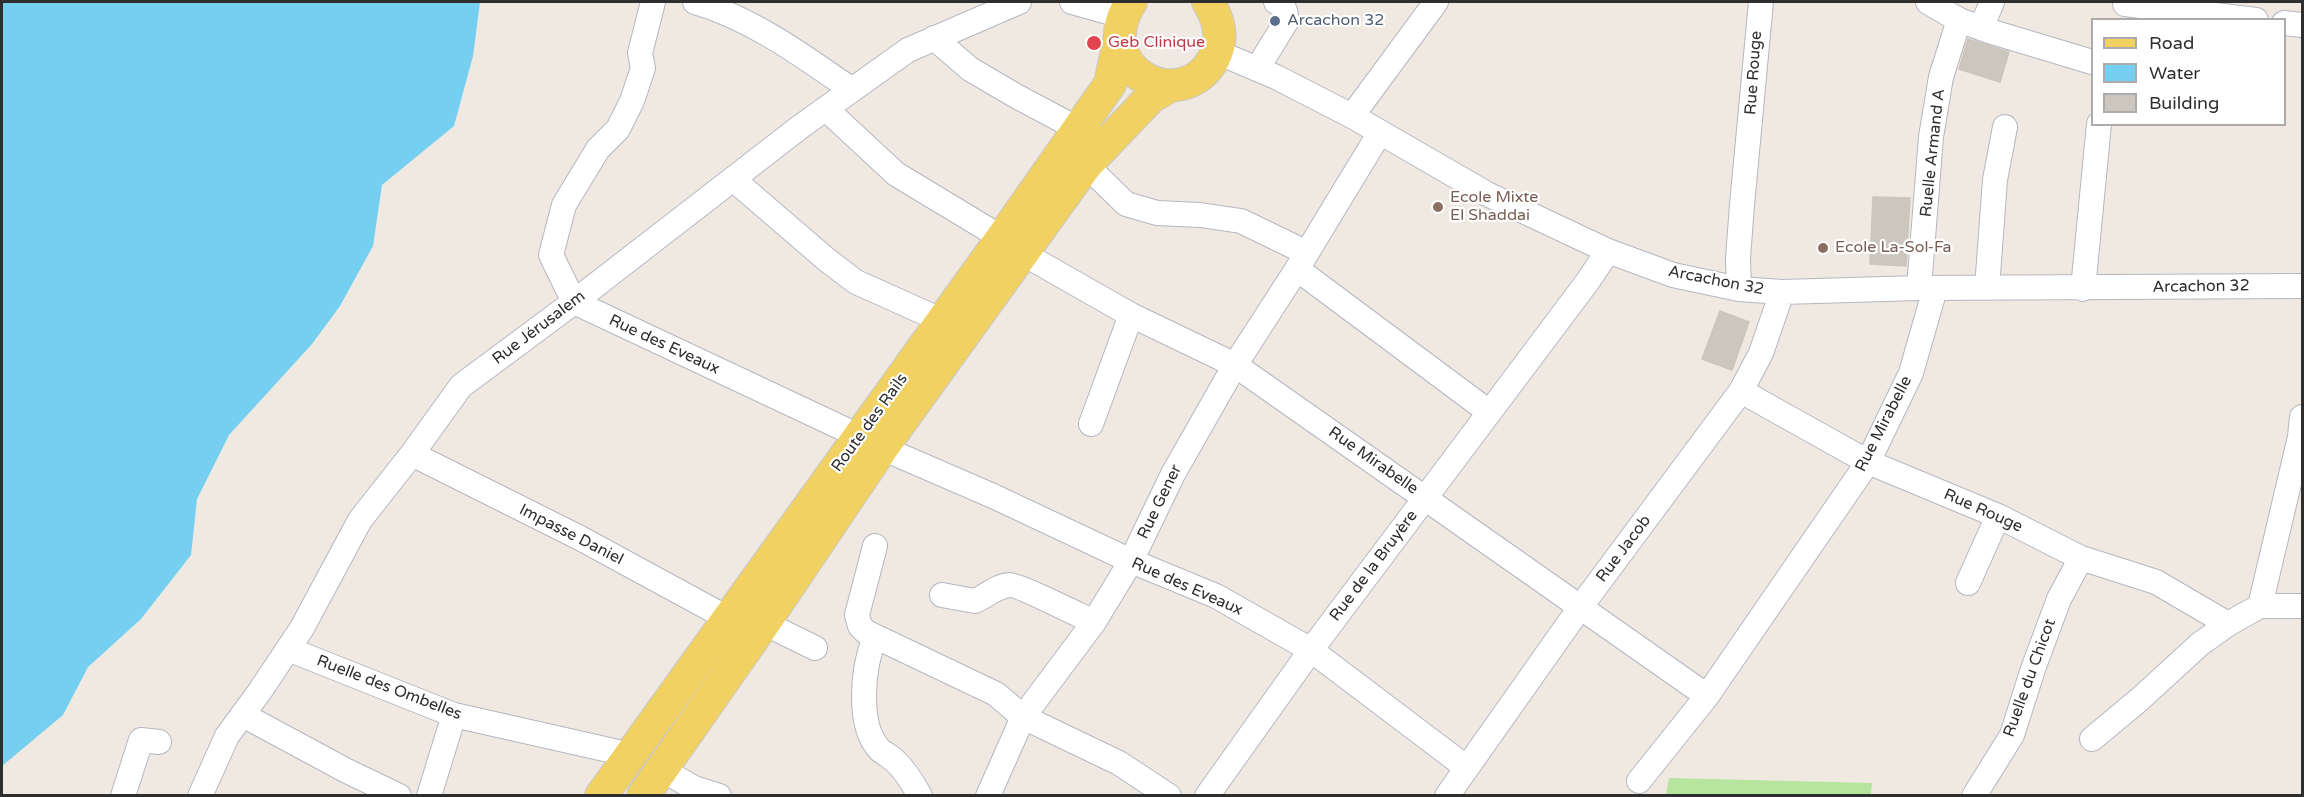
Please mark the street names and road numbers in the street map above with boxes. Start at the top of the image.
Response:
street label: Rue Rouge [1741,30,1767,116]
street label: Ruelle Armand A [1917,88,1949,218]
street label: Arcachon 32 [1666,262,1766,300]
street label: Arcachon 32 [2152,277,2250,297]
street label: Rue Jérusalem [489,287,589,369]
street label: Rue des Eveaux [606,311,722,379]
street label: Route des Rails [828,370,912,476]
street label: Rue Mirabelle [1852,373,1916,475]
street label: Rue Mirabelle [1325,423,1421,499]
street label: Rue Gener [1134,462,1186,542]
street label: Rue Rouge [1941,485,2025,537]
street label: Impasse Daniel [516,500,626,570]
street label: Rue de la Bruyère [1326,507,1422,625]
street label: Rue Jacob [1593,512,1655,586]
street label: Rue des Eveaux [1128,554,1246,620]
street label: Ruelle du Chicot [2000,616,2060,740]
street label: Ruelle des Ombelles [314,651,464,725]

